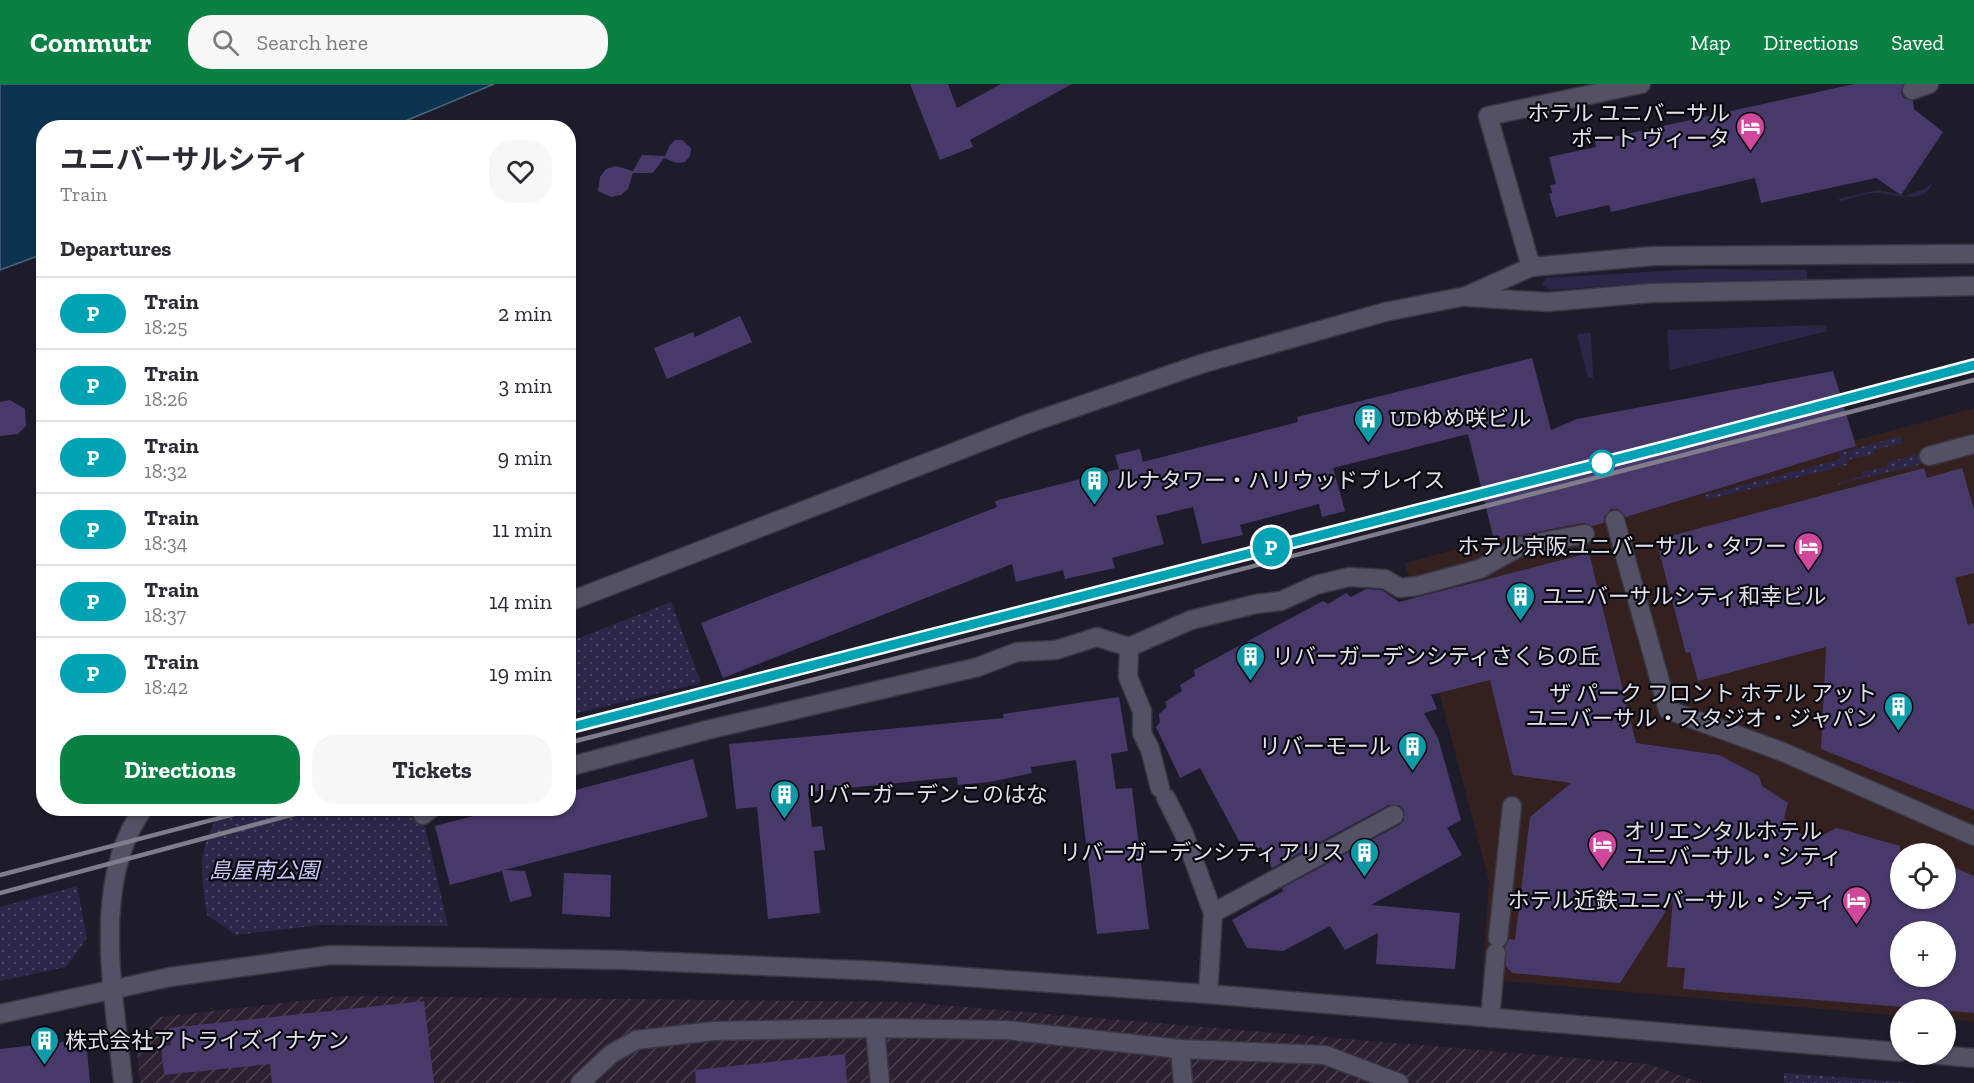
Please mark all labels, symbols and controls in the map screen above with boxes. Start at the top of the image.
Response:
search box [188,15,608,69]
text: Commutr [30,26,152,59]
icon: search [209,26,242,59]
text: Search here [257,29,368,56]
text: Map [1691,30,1731,55]
text: Directions [1764,30,1858,55]
text: Saved [1891,30,1944,55]
place label: ホテル ユニバーサル ポート ヴィータ [1527,100,1730,152]
hotel icon: ホテル ユニバーサル ポート ヴィータ [1735,110,1767,152]
button: heart [489,140,552,203]
text: ユニバーサルシティ [60,143,310,176]
text: Train [60,182,107,206]
text: Departures [60,235,171,262]
text: Train [144,288,199,315]
text: 2 min [498,300,552,327]
text: P [87,301,99,326]
text: 18:25 [144,315,187,339]
text: Train [144,360,199,387]
text: 3 min [498,372,552,399]
text: P [87,373,99,398]
text: 18:26 [144,387,188,411]
building icon: UDゆめ咲ビル [1353,402,1385,444]
place label: UDゆめ咲ビル [1390,405,1531,432]
text: Train [144,432,199,459]
text: 9 min [498,444,552,471]
text: P [87,445,99,470]
unlabelled marker [1589,450,1615,476]
text: 18:32 [144,459,187,483]
building icon: ルナタワー・ハリウッドプレイス [1079,464,1111,506]
place label: ルナタワー・ハリウッドプレイス [1116,467,1445,494]
text: Train [144,504,199,531]
text: 11 min [492,516,552,543]
text: P [87,517,99,542]
line badge: P [1252,528,1290,566]
hotel icon: ホテル京阪ユニバーサル・タワー [1792,530,1824,572]
text: 18:34 [144,531,188,555]
place label: ホテル京阪ユニバーサル・タワー [1457,533,1787,560]
text: P [1265,535,1277,560]
text: Train [144,576,199,603]
building icon: ユニバーサルシティ和幸ビル [1505,580,1537,622]
place label: ユニバーサルシティ和幸ビル [1542,583,1826,610]
text: 14 min [489,588,552,615]
text: P [87,589,99,614]
text: 18:37 [144,603,186,627]
building icon: リバーガーデンシティさくらの丘 [1235,640,1267,682]
place label: リバーガーデンシティさくらの丘 [1272,643,1601,670]
text: Train [144,648,199,675]
text: 19 min [489,660,552,687]
text: P [87,661,99,686]
text: 18:42 [144,675,188,699]
place label: ザ パーク フロント ホテル アット ユニバーサル・スタジオ・ジャパン [1525,680,1877,732]
building icon: ザ パーク フロント ホテル アット ユニバーサル・スタジオ・ジャパン [1882,690,1914,732]
building icon: リバーモール [1396,730,1428,772]
place label: リバーモール [1259,733,1391,760]
button: Directions [60,735,300,804]
button: Tickets [312,735,552,804]
building icon: リバーガーデンこのはな [769,778,801,820]
place label: リバーガーデンこのはな [806,781,1048,808]
place label: オリエンタルホテル ユニバーサル・シティ [1624,818,1842,870]
hotel icon: オリエンタルホテル ユニバーサル・シティ [1587,828,1619,870]
building icon: リバーガーデンシティアリス [1349,836,1381,878]
place label: リバーガーデンシティアリス [1059,839,1344,866]
map controls [1890,843,1956,1065]
button: locate [1890,843,1956,909]
park label: 島屋南公園 [209,857,322,884]
hotel icon: ホテル近鉄ユニバーサル・シティ [1841,884,1873,926]
place label: ホテル近鉄ユニバーサル・シティ [1508,887,1836,914]
button: + [1890,921,1956,987]
button: − [1890,999,1956,1065]
building icon: 株式会社アトライズイナケン [28,1024,60,1066]
place label: 株式会社アトライズイナケン [65,1027,349,1054]

